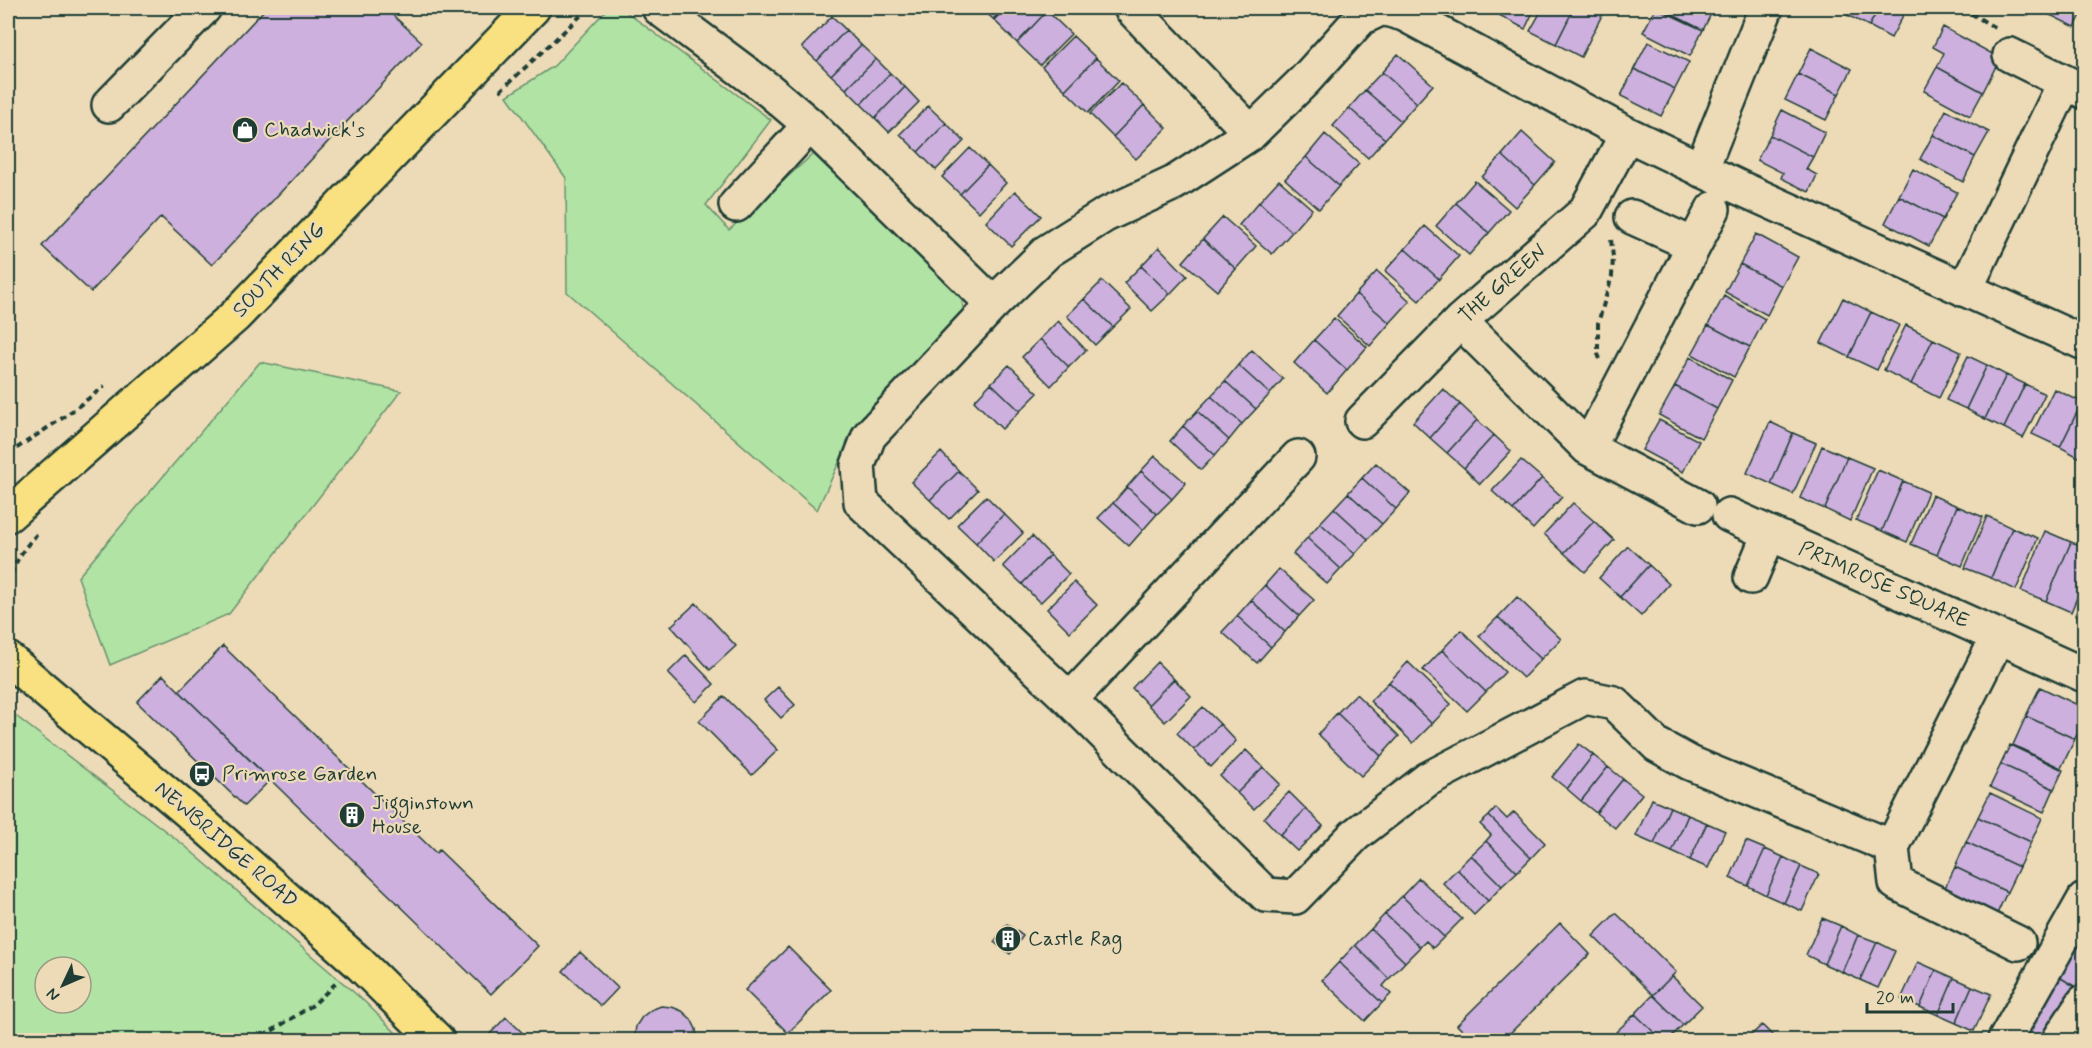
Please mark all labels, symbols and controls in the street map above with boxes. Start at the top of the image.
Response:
shop icon: Chadwick's [230,115,260,145]
place label: Chadwick's [264,116,365,144]
street label: SOUTH RING [226,216,332,324]
street label: THE GREEN [1453,238,1553,330]
street label: PRIMROSE SQUARE [1794,535,1974,635]
bus stop icon: Primrose Garden [187,759,217,789]
place label: Primrose Garden [222,760,378,788]
street label: NEWBRIDGE ROAD [148,775,304,915]
place label: Jigginstown House [372,789,474,841]
building icon: Jigginstown House [337,800,367,830]
building icon: Castle Rag [993,924,1023,954]
place label: Castle Rag [1028,925,1122,954]
north arrow [33,955,93,1015]
scale bar [1867,976,1952,1014]
text: N [42,983,65,1006]
text: 20 m [1876,986,1914,1010]

